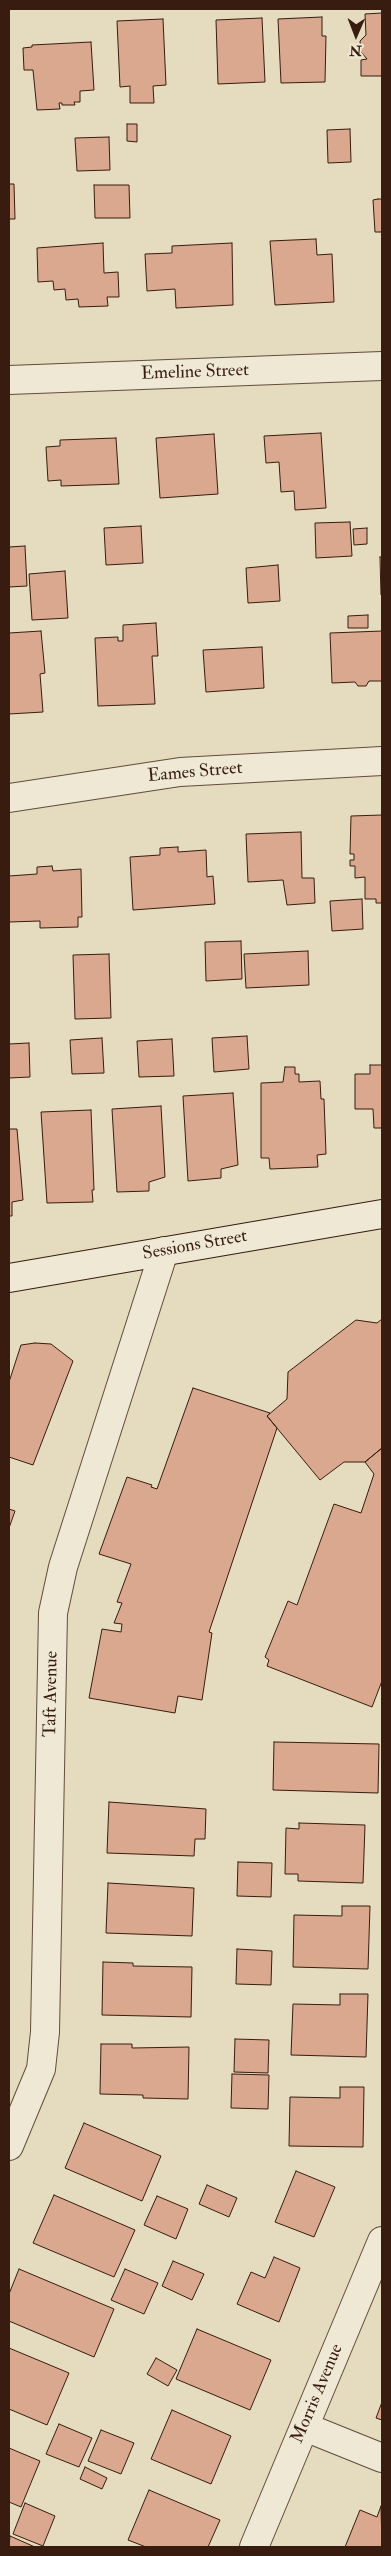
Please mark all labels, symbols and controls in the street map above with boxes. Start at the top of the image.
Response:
north arrow [331,10,381,60]
text: N [349,42,362,59]
street label: Emeline Street [141,360,249,386]
street label: Eames Street [147,758,243,788]
street label: Sessions Street [141,1226,249,1266]
street label: Taft Avenue [40,1651,64,1737]
street label: Morris Avenue [287,2341,349,2447]

